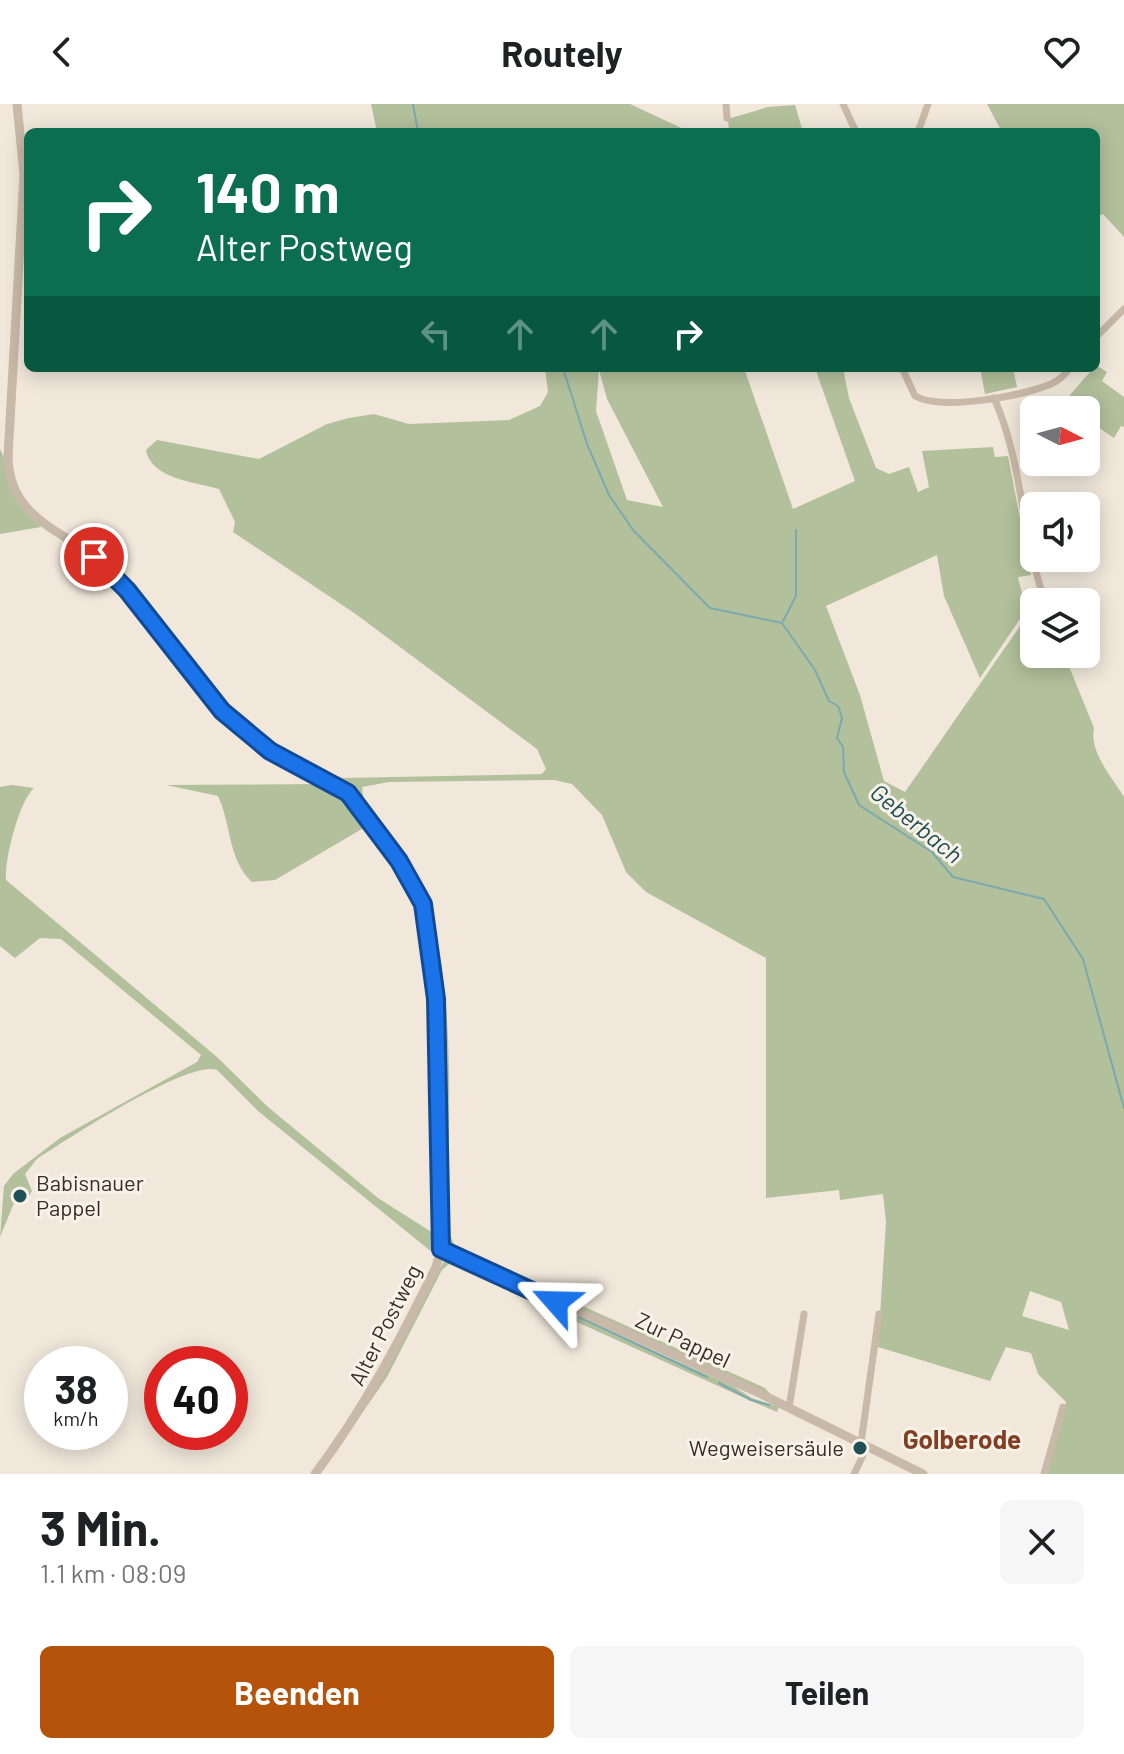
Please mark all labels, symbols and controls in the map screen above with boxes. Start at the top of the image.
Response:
icon: back [40,30,84,74]
icon: heart [1040,30,1084,74]
text: Routely [501,31,623,74]
text: 140 m [196,157,340,224]
icon: right [64,160,168,264]
text: Alter Postweg [196,225,413,268]
icon: left [414,312,458,356]
icon: ahead [498,312,542,356]
icon: ahead [582,312,626,356]
icon: right [666,312,710,356]
north arrow [1020,396,1100,476]
map controls [1020,396,1100,668]
button: sound [1020,492,1100,572]
pin [60,523,128,591]
icon: arrive [72,535,116,579]
button: layers [1020,588,1100,668]
water label: Geberbach [865,777,969,869]
place label: Babisnauer Pappel [36,1169,144,1220]
marker: Babisnauer Pappel [11,1187,29,1205]
street label: Alter Postweg [342,1260,426,1389]
position arrow [514,1260,598,1344]
street label: Zur Pappel [632,1306,735,1372]
speed limit sign: 40 [144,1346,248,1450]
text: 38 [54,1364,98,1412]
text: km/h [53,1406,99,1430]
district label: Golberode [903,1423,1021,1454]
place label: Wegweisersäule [689,1434,844,1460]
marker: Wegweisersäule [851,1439,869,1457]
text: 3 Min. [40,1498,161,1556]
button: close [1000,1500,1084,1584]
text: 1.1 km · 08:09 [40,1557,186,1588]
button: Beenden [40,1646,554,1738]
button: Teilen [570,1646,1084,1738]

